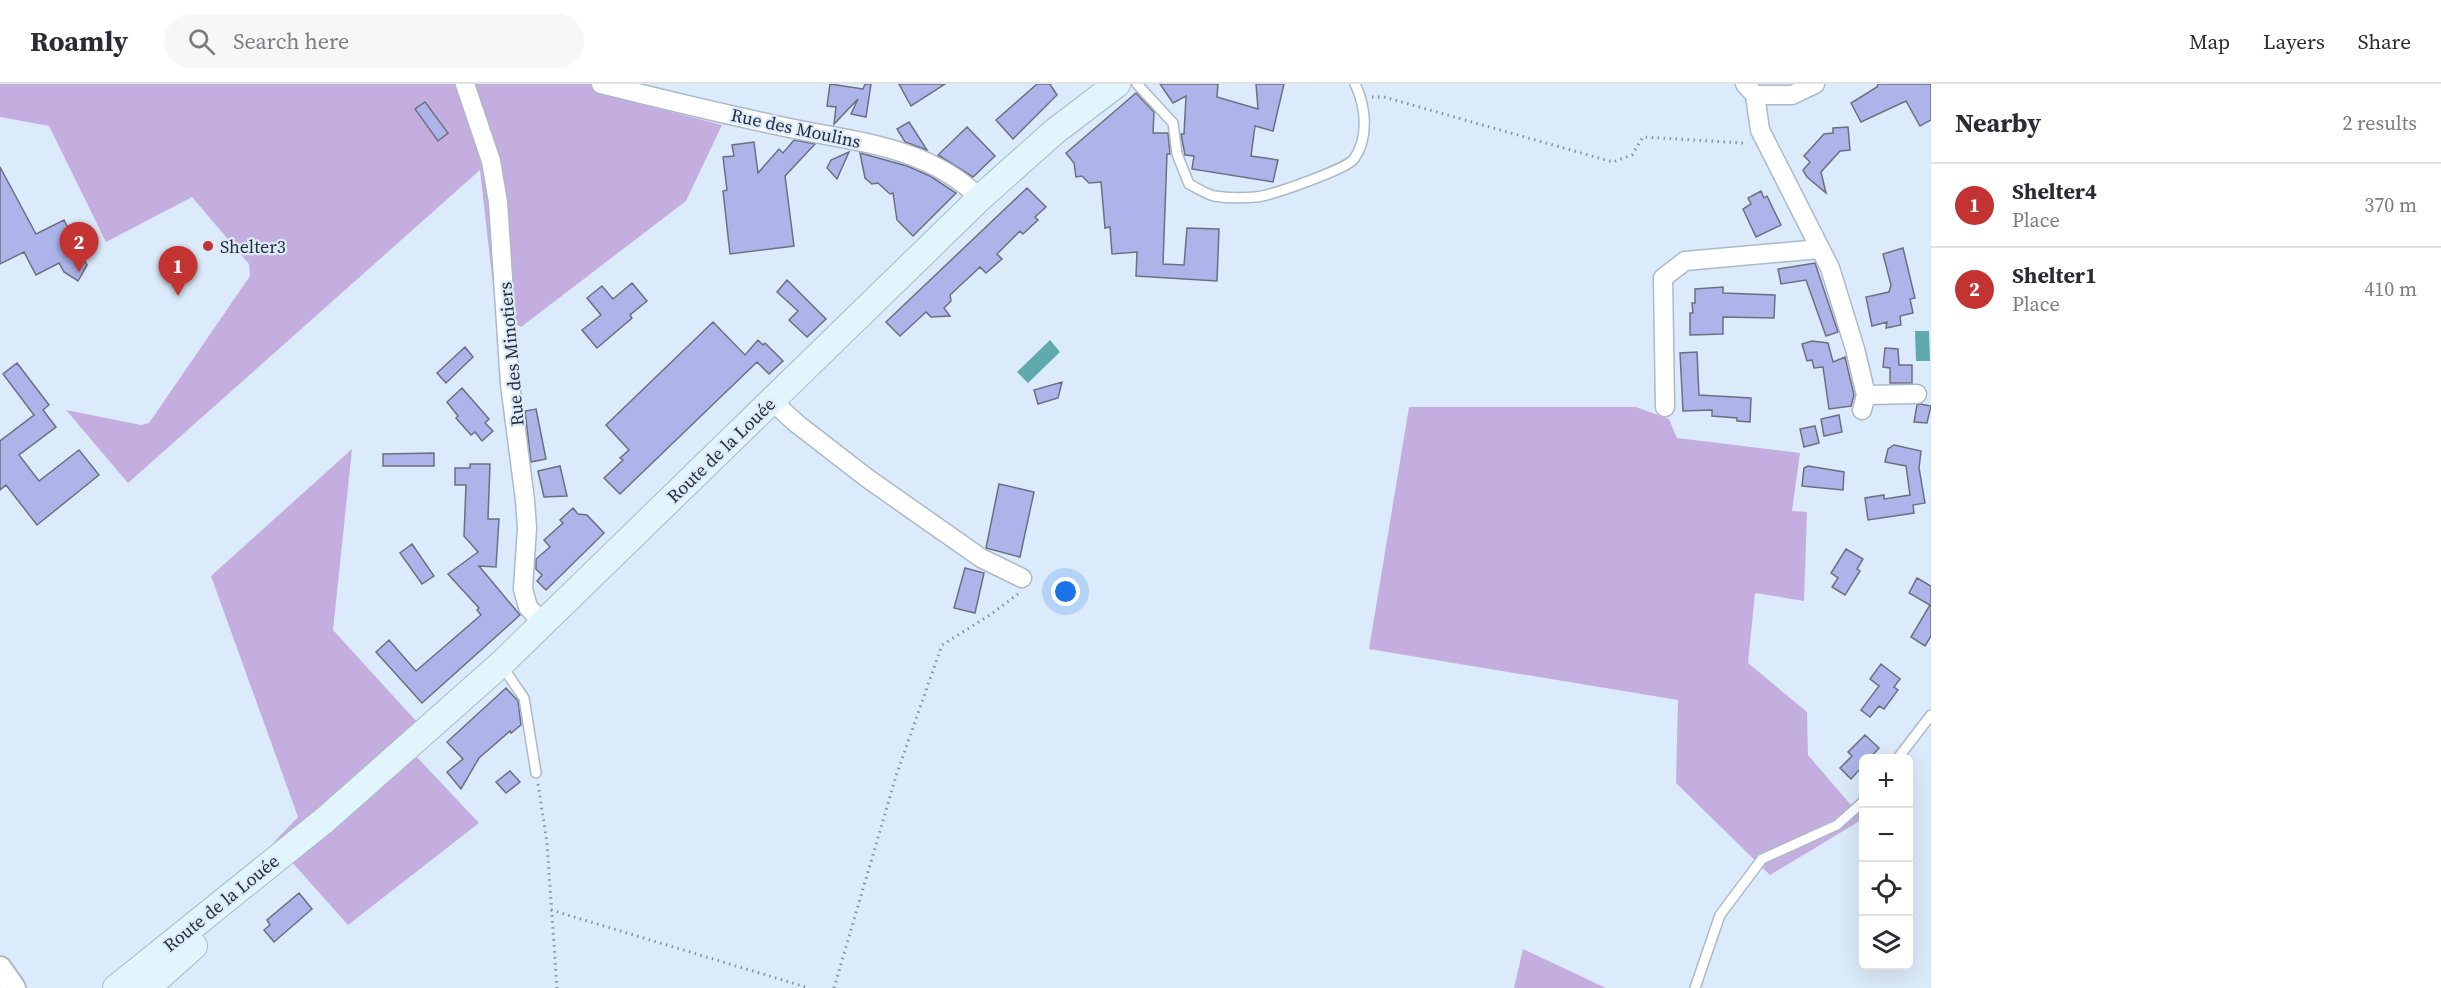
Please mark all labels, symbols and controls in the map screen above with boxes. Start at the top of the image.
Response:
search box [164,14,584,68]
text: Roamly [30,22,128,60]
icon: search [185,25,218,58]
text: Search here [233,26,349,56]
text: Map [2189,27,2230,56]
text: Layers [2263,27,2325,56]
text: Share [2358,27,2411,56]
street label: Rue des Moulins [729,102,863,154]
text: Nearby [1955,105,2041,141]
text: 2 results [2342,109,2417,137]
text: Shelter4 [2012,176,2097,206]
text: 1 [1969,191,1980,219]
text: 370 m [2364,191,2417,219]
text: Place [2012,206,2060,234]
pin: 2 [60,222,98,272]
place label: Shelter3 [220,234,286,259]
marker: Shelter3 [201,239,215,253]
pin: 1 [158,246,198,296]
text: Shelter1 [2012,260,2097,290]
text: 2 [1969,275,1980,303]
text: 410 m [2364,275,2417,303]
street label: Rue des Minotiers [492,281,530,427]
text: Place [2012,290,2060,318]
street label: Route de la Louée [661,392,781,508]
your location [1051,577,1080,606]
map controls [1859,754,1913,970]
button: + [1859,754,1913,808]
button: − [1859,808,1913,862]
street label: Route de la Louée [158,849,284,957]
button: locate [1859,862,1913,916]
button: layers [1859,916,1913,970]

